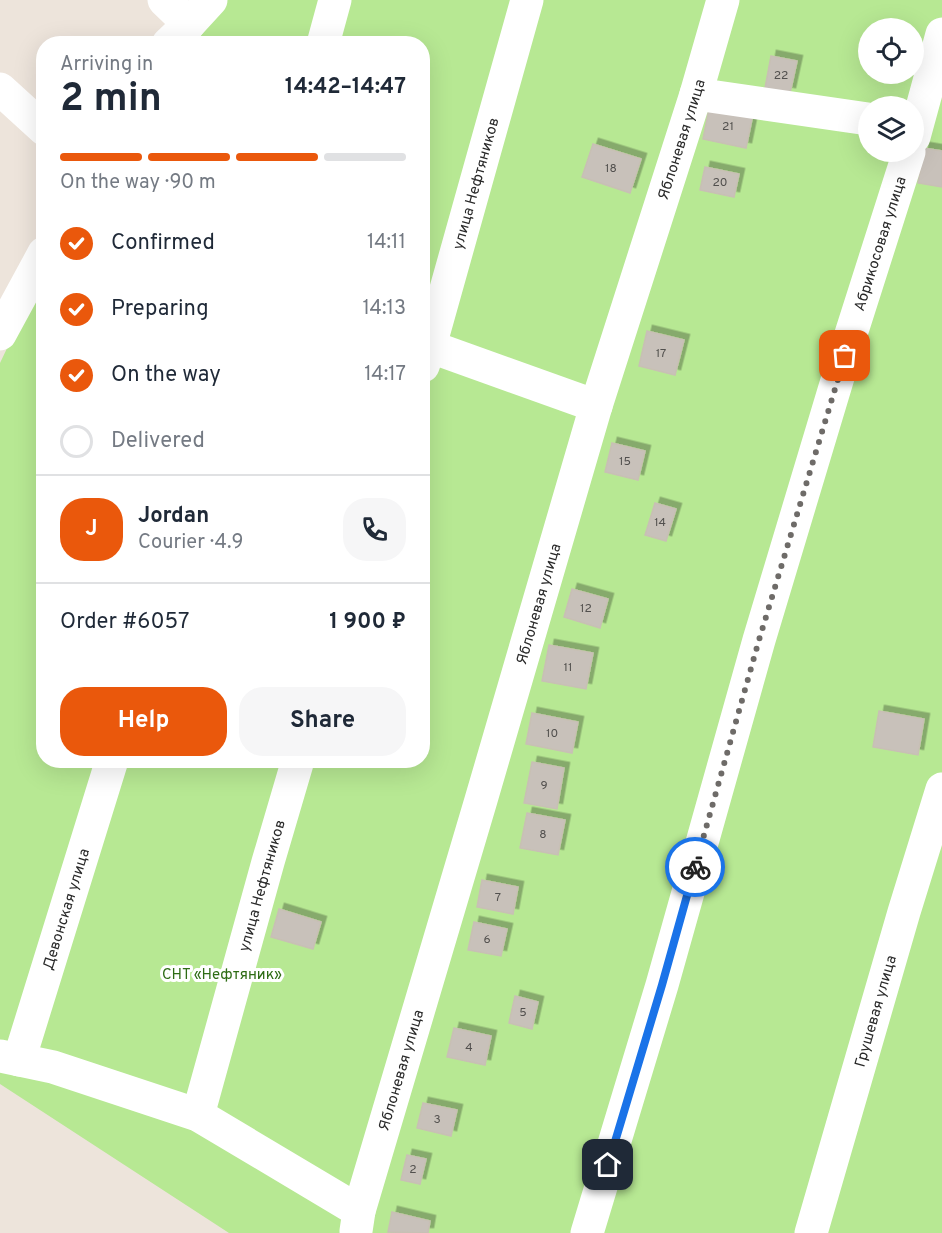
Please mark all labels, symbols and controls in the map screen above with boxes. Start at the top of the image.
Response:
map controls [858,18,924,162]
button: locate [858,18,924,84]
text: Arriving in [60,52,153,78]
house number: 22 [774,68,788,84]
text: 14:42–14:47 [285,74,406,101]
text: 2 min [60,76,162,125]
street label: Яблоневая улица [655,77,711,203]
button: layers [858,96,924,162]
street label: улица Нефтяников [449,116,505,252]
house number: 21 [722,119,734,135]
house number: 18 [605,161,617,177]
text: On the way · 90 m [60,170,216,196]
street label: Абрикосовая улица [851,174,912,314]
house number: 20 [712,175,728,191]
icon: check [60,227,93,260]
text: Confirmed [111,230,215,257]
text: 14:11 [367,230,406,256]
icon: check [60,293,93,326]
text: Preparing [111,296,209,323]
text: 14:13 [363,296,406,322]
pin [819,330,870,381]
icon: bag [828,339,861,372]
house number: 17 [656,346,666,362]
icon: check [60,359,93,392]
text: On the way [111,362,221,389]
text: 14:17 [364,362,406,388]
text: Delivered [111,428,205,455]
house number: 15 [619,454,631,470]
button: phone [343,498,406,561]
text: Jordan [138,503,209,530]
house number: 14 [654,515,666,531]
text: J [85,516,98,543]
text: Courier · 4.9 [138,530,243,556]
street label: Яблоневая улица [513,541,566,667]
house number: 12 [580,601,592,617]
text: Order #6057 [60,609,190,636]
text: 1 900 ₽ [329,609,406,636]
house number: 11 [564,660,572,676]
button: Help [60,687,227,756]
button: Share [239,687,406,756]
house number: 10 [546,726,558,742]
house number: 9 [540,778,548,794]
street label: улица Нефтяников [236,818,291,954]
house number: 8 [539,827,547,843]
courier [665,837,725,897]
street label: Девонская улица [39,846,95,973]
icon: bike [679,851,712,884]
house number: 7 [495,890,501,906]
house number: 6 [483,932,491,948]
street label: Грушевая улица [851,953,902,1070]
park label: СНТ «Нефтяник» [162,966,282,985]
house number: 5 [519,1005,527,1021]
street label: Яблоневая улица [375,1008,429,1133]
house number: 4 [465,1040,473,1056]
house number: 3 [433,1112,441,1128]
pin [582,1139,633,1190]
icon: home [591,1148,624,1181]
house number: 2 [409,1162,417,1178]

